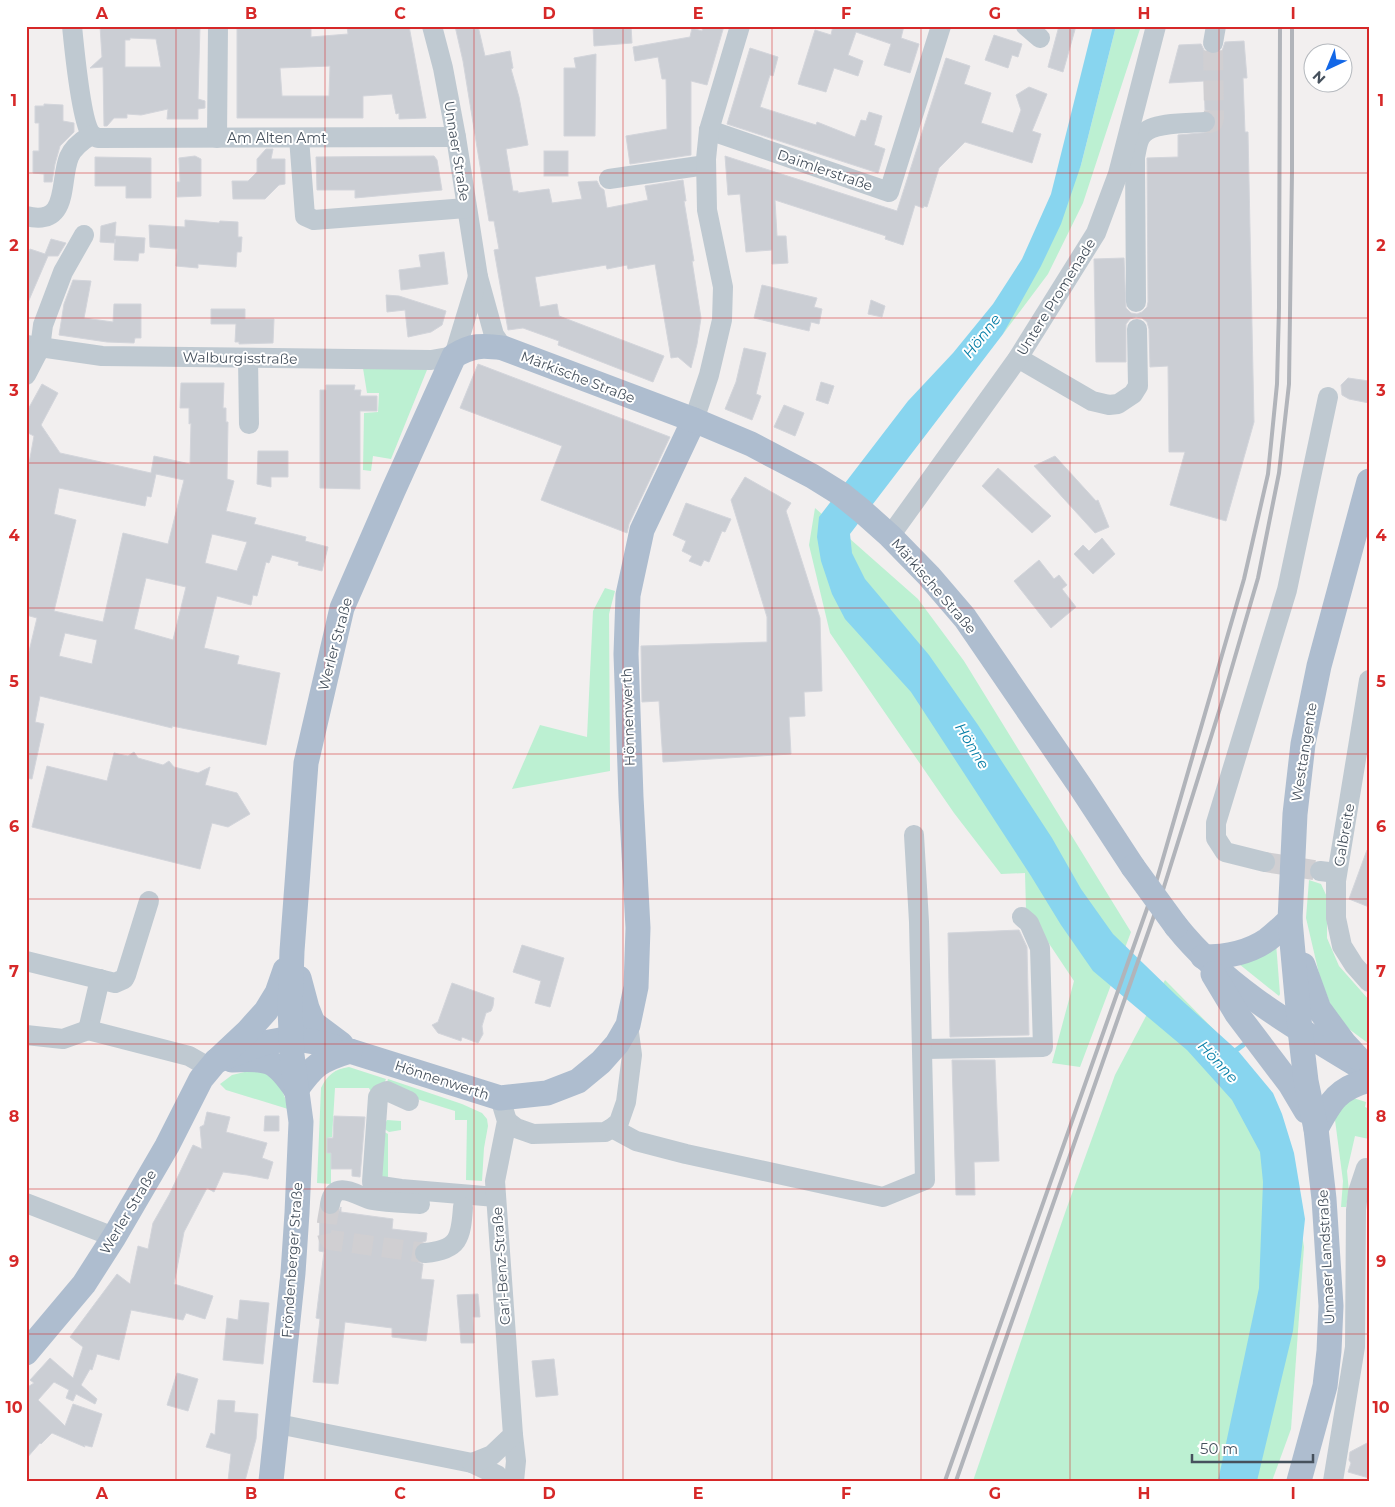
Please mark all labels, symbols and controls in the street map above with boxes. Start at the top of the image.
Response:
text: A [95,4,109,23]
text: B [245,4,257,23]
text: C [394,4,406,23]
text: D [542,4,556,23]
text: E [693,4,703,23]
text: F [841,4,851,23]
text: G [989,4,1001,23]
text: H [1138,4,1150,23]
text: I [1290,4,1296,23]
north arrow [1302,42,1352,92]
text: N [1309,67,1329,88]
text: 1 [11,91,17,110]
text: 1 [1378,91,1384,110]
street label: Unnaer Straße [440,100,474,202]
street label: Am Alten Amt [227,129,327,147]
street label: Daimlerstraße [775,145,875,195]
street label: Untere Promenade [1013,235,1099,359]
text: 2 [9,236,19,255]
text: 2 [1376,236,1386,255]
water label: Hönne [958,310,1005,362]
street label: Märkische Straße [518,347,638,407]
street label: Walburgisstraße [182,348,298,368]
text: 3 [8,381,19,400]
text: 3 [1375,381,1386,400]
text: 4 [8,526,20,545]
text: 4 [1375,526,1387,545]
street label: Märkische Straße [888,534,980,638]
street label: Werler Straße [314,595,356,693]
street label: Hönnenwerth [617,668,639,766]
text: 5 [9,672,19,691]
text: 5 [1376,672,1386,691]
street label: Westtangente [1287,701,1321,803]
water label: Hönne [951,719,994,772]
street label: Galbreite [1330,802,1358,868]
text: 6 [9,817,19,836]
text: 6 [1376,817,1386,836]
text: 7 [9,962,19,981]
text: 7 [1376,962,1386,981]
water label: Hönne [1194,1037,1243,1087]
street label: Hönnenwerth [392,1056,492,1104]
text: 8 [9,1107,19,1126]
text: 8 [1376,1107,1386,1126]
street label: Werler Straße [96,1166,160,1258]
street label: Fröndenberger Straße [278,1182,306,1338]
street label: Unnaer Landstraße [1313,1189,1339,1325]
street label: Carl-Benz-Straße [488,1206,514,1326]
text: 9 [9,1252,19,1271]
text: 9 [1376,1252,1386,1271]
text: 10 [5,1398,23,1417]
text: 10 [1372,1398,1390,1417]
scale bar [1192,1432,1314,1464]
text: 50 m [1200,1439,1238,1458]
text: A [95,1484,109,1503]
text: B [245,1484,257,1503]
text: C [394,1484,406,1503]
text: D [542,1484,556,1503]
text: E [693,1484,703,1503]
text: F [841,1484,851,1503]
text: G [989,1484,1001,1503]
text: H [1138,1484,1150,1503]
text: I [1290,1484,1296,1503]

